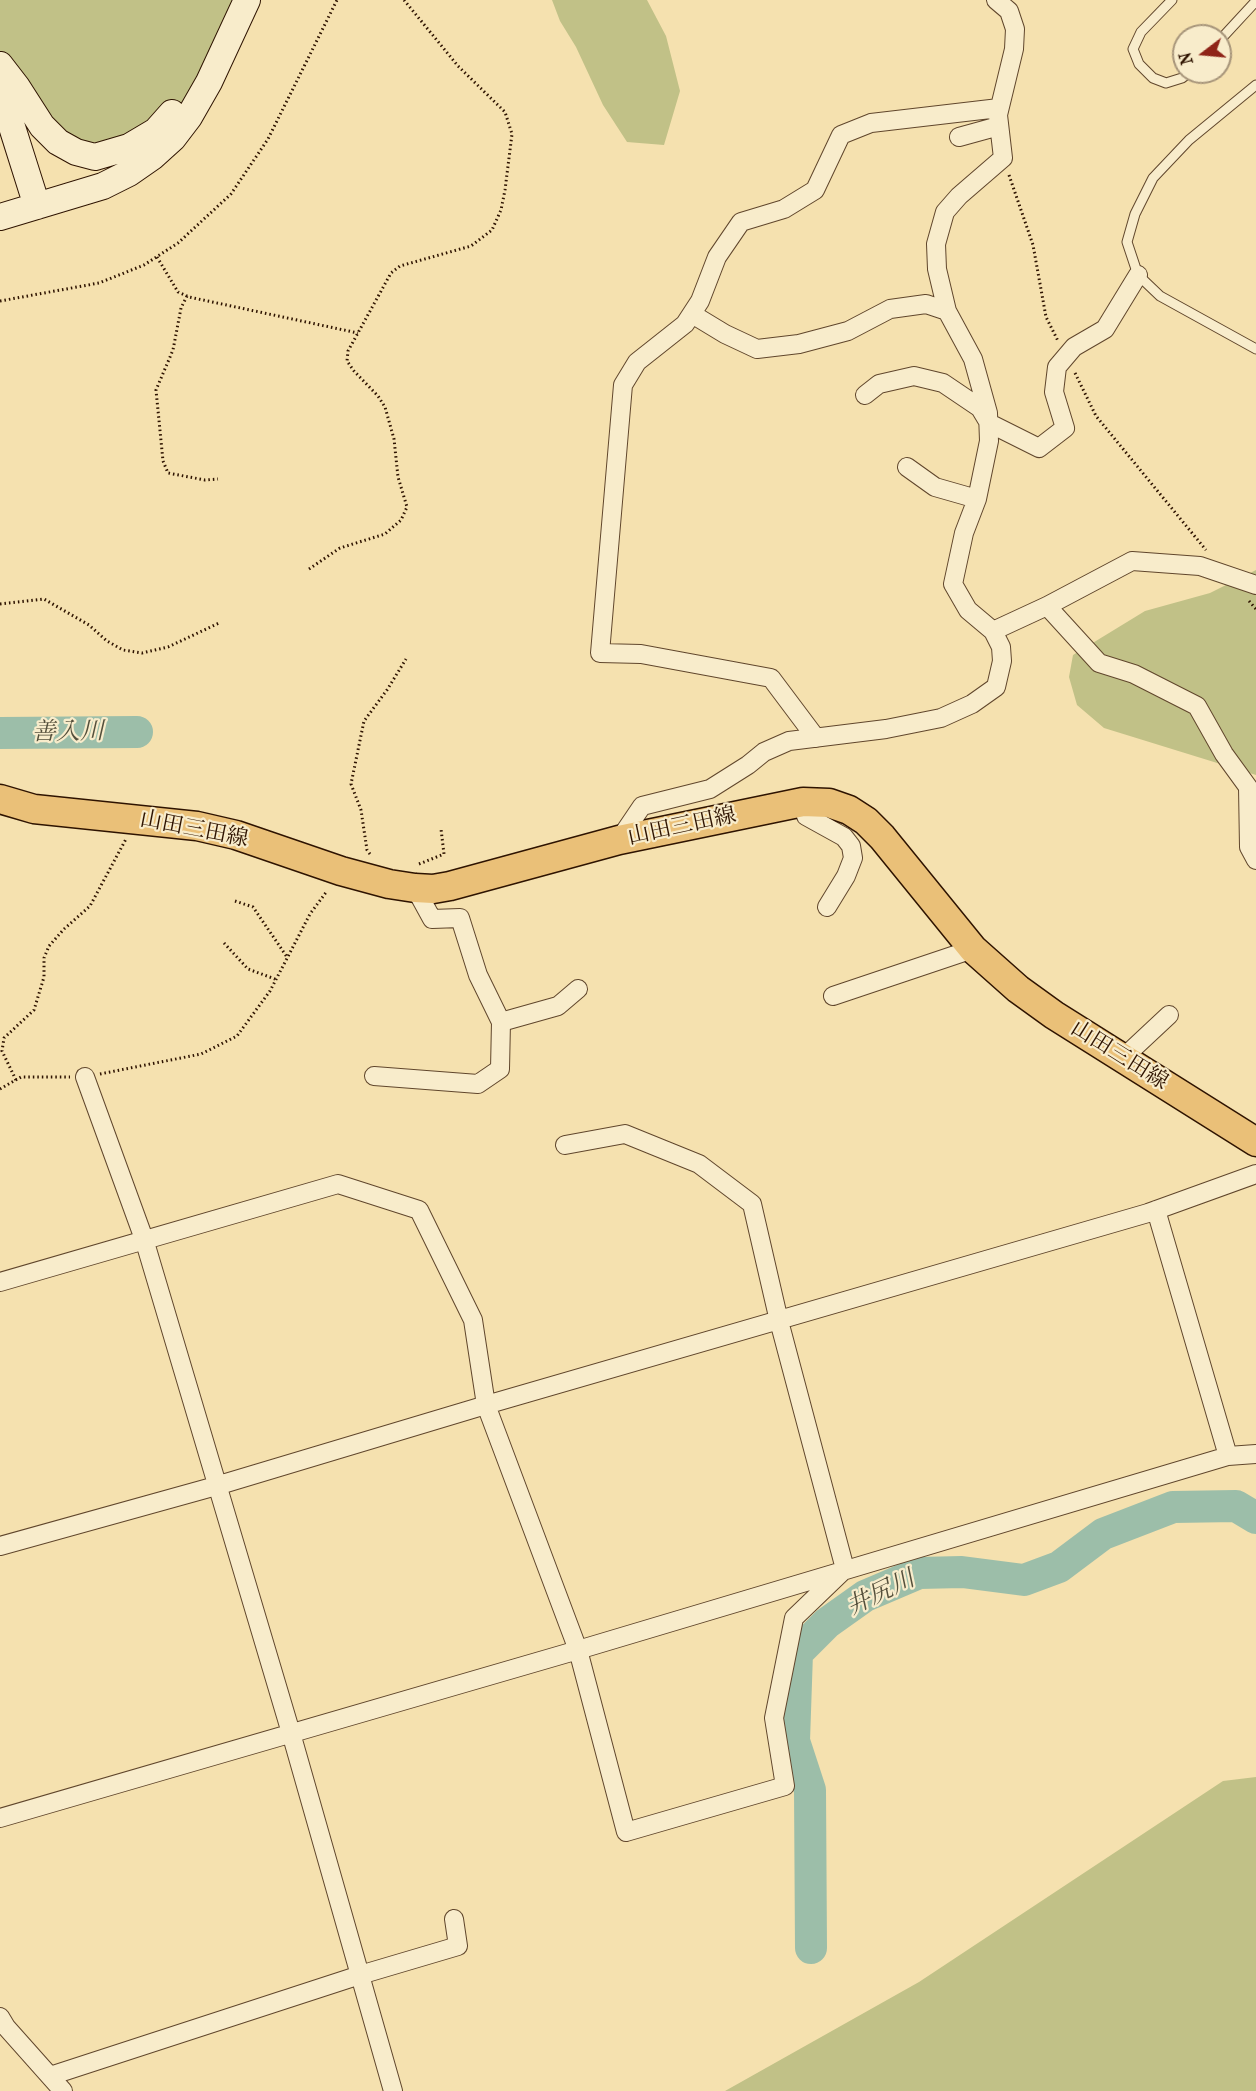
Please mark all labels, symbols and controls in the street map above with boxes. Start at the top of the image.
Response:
north arrow [1172,24,1232,84]
text: N [1175,50,1197,67]
water label: 善入川 [32,718,104,748]
street label: 山田三田線 [625,803,739,851]
street label: 山田三田線 [137,807,251,853]
street label: 山田三田線 [1065,1016,1173,1096]
water label: 井尻川 [842,1565,920,1623]

